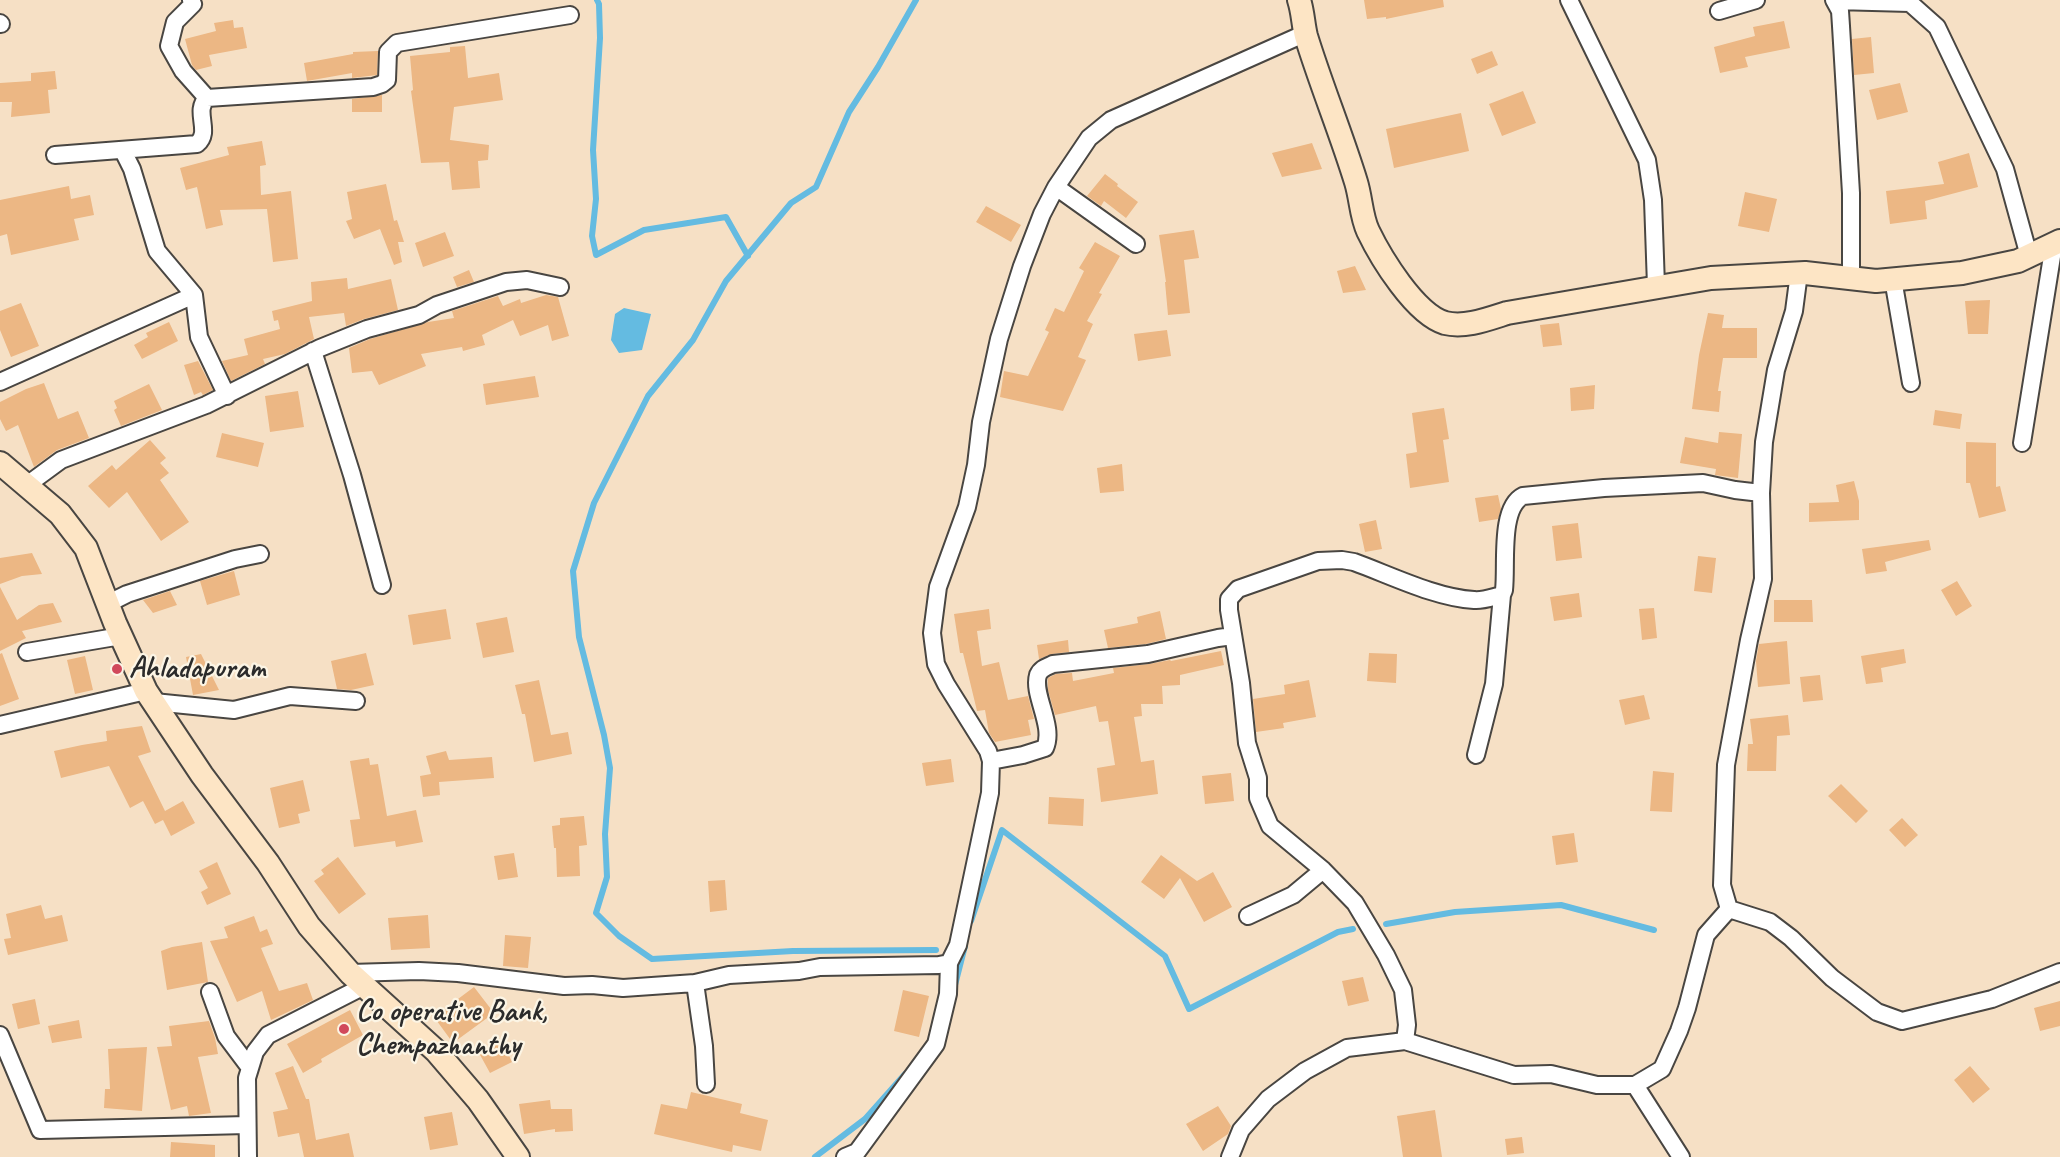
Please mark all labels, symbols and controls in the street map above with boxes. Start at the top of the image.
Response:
place label: Ahladapuram [129,651,265,687]
marker: Ahladapuram [110,662,124,676]
place label: Co operative Bank, Chempazhanthy [356,994,547,1064]
marker: Co operative Bank, Chempazhanthy [337,1022,351,1036]

